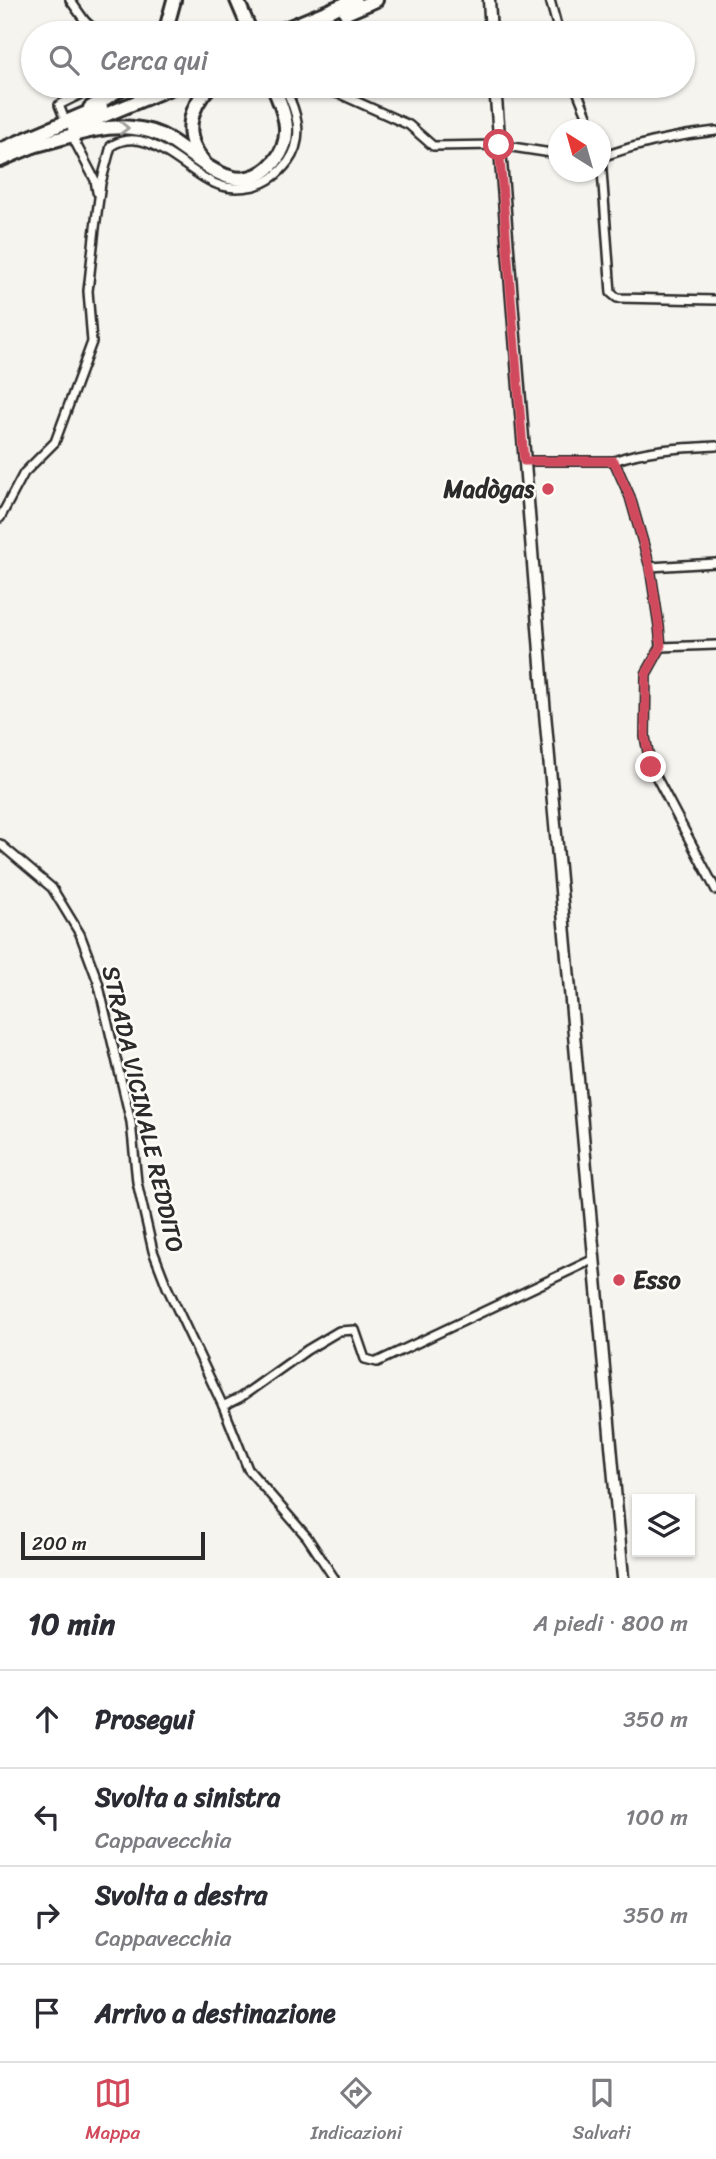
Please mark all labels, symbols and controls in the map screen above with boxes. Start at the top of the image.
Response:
search box [21,21,695,98]
text: Cerca qui [101,37,208,83]
icon: search [45,41,83,79]
north arrow [548,119,611,182]
one-way arrow [118,120,129,135]
route start [483,129,514,160]
place label: Madògas [443,468,535,510]
marker: Madògas [540,481,556,497]
route end [635,751,666,782]
street label: STRADA VICINALE REDDITO [90,961,196,1257]
place label: Esso [633,1259,681,1301]
marker: Esso [611,1272,627,1288]
map controls [632,1494,695,1557]
button: layers [632,1494,695,1557]
text: 200 m [32,1527,87,1560]
scale bar [21,1529,205,1561]
text: 10 min [28,1597,115,1651]
text: A piedi · 800 m [533,1603,688,1644]
text: Prosegui [95,1696,194,1742]
text: 350 m [623,1699,688,1740]
icon: ahead [28,1700,66,1738]
text: Svolta a sinistra [95,1774,280,1820]
text: 100 m [625,1797,688,1838]
icon: left [28,1798,66,1836]
text: Cappavecchia [95,1820,231,1861]
text: Svolta a destra [95,1872,267,1918]
text: 350 m [623,1895,688,1936]
icon: right [28,1896,66,1934]
text: Cappavecchia [95,1918,231,1959]
text: Arrivo a destinazione [95,1990,336,2036]
icon: arrive [28,1994,66,2032]
tab: Mappa [85,2074,140,2149]
tab: Indicazioni [311,2074,402,2149]
tab: Salvati [573,2074,631,2149]

